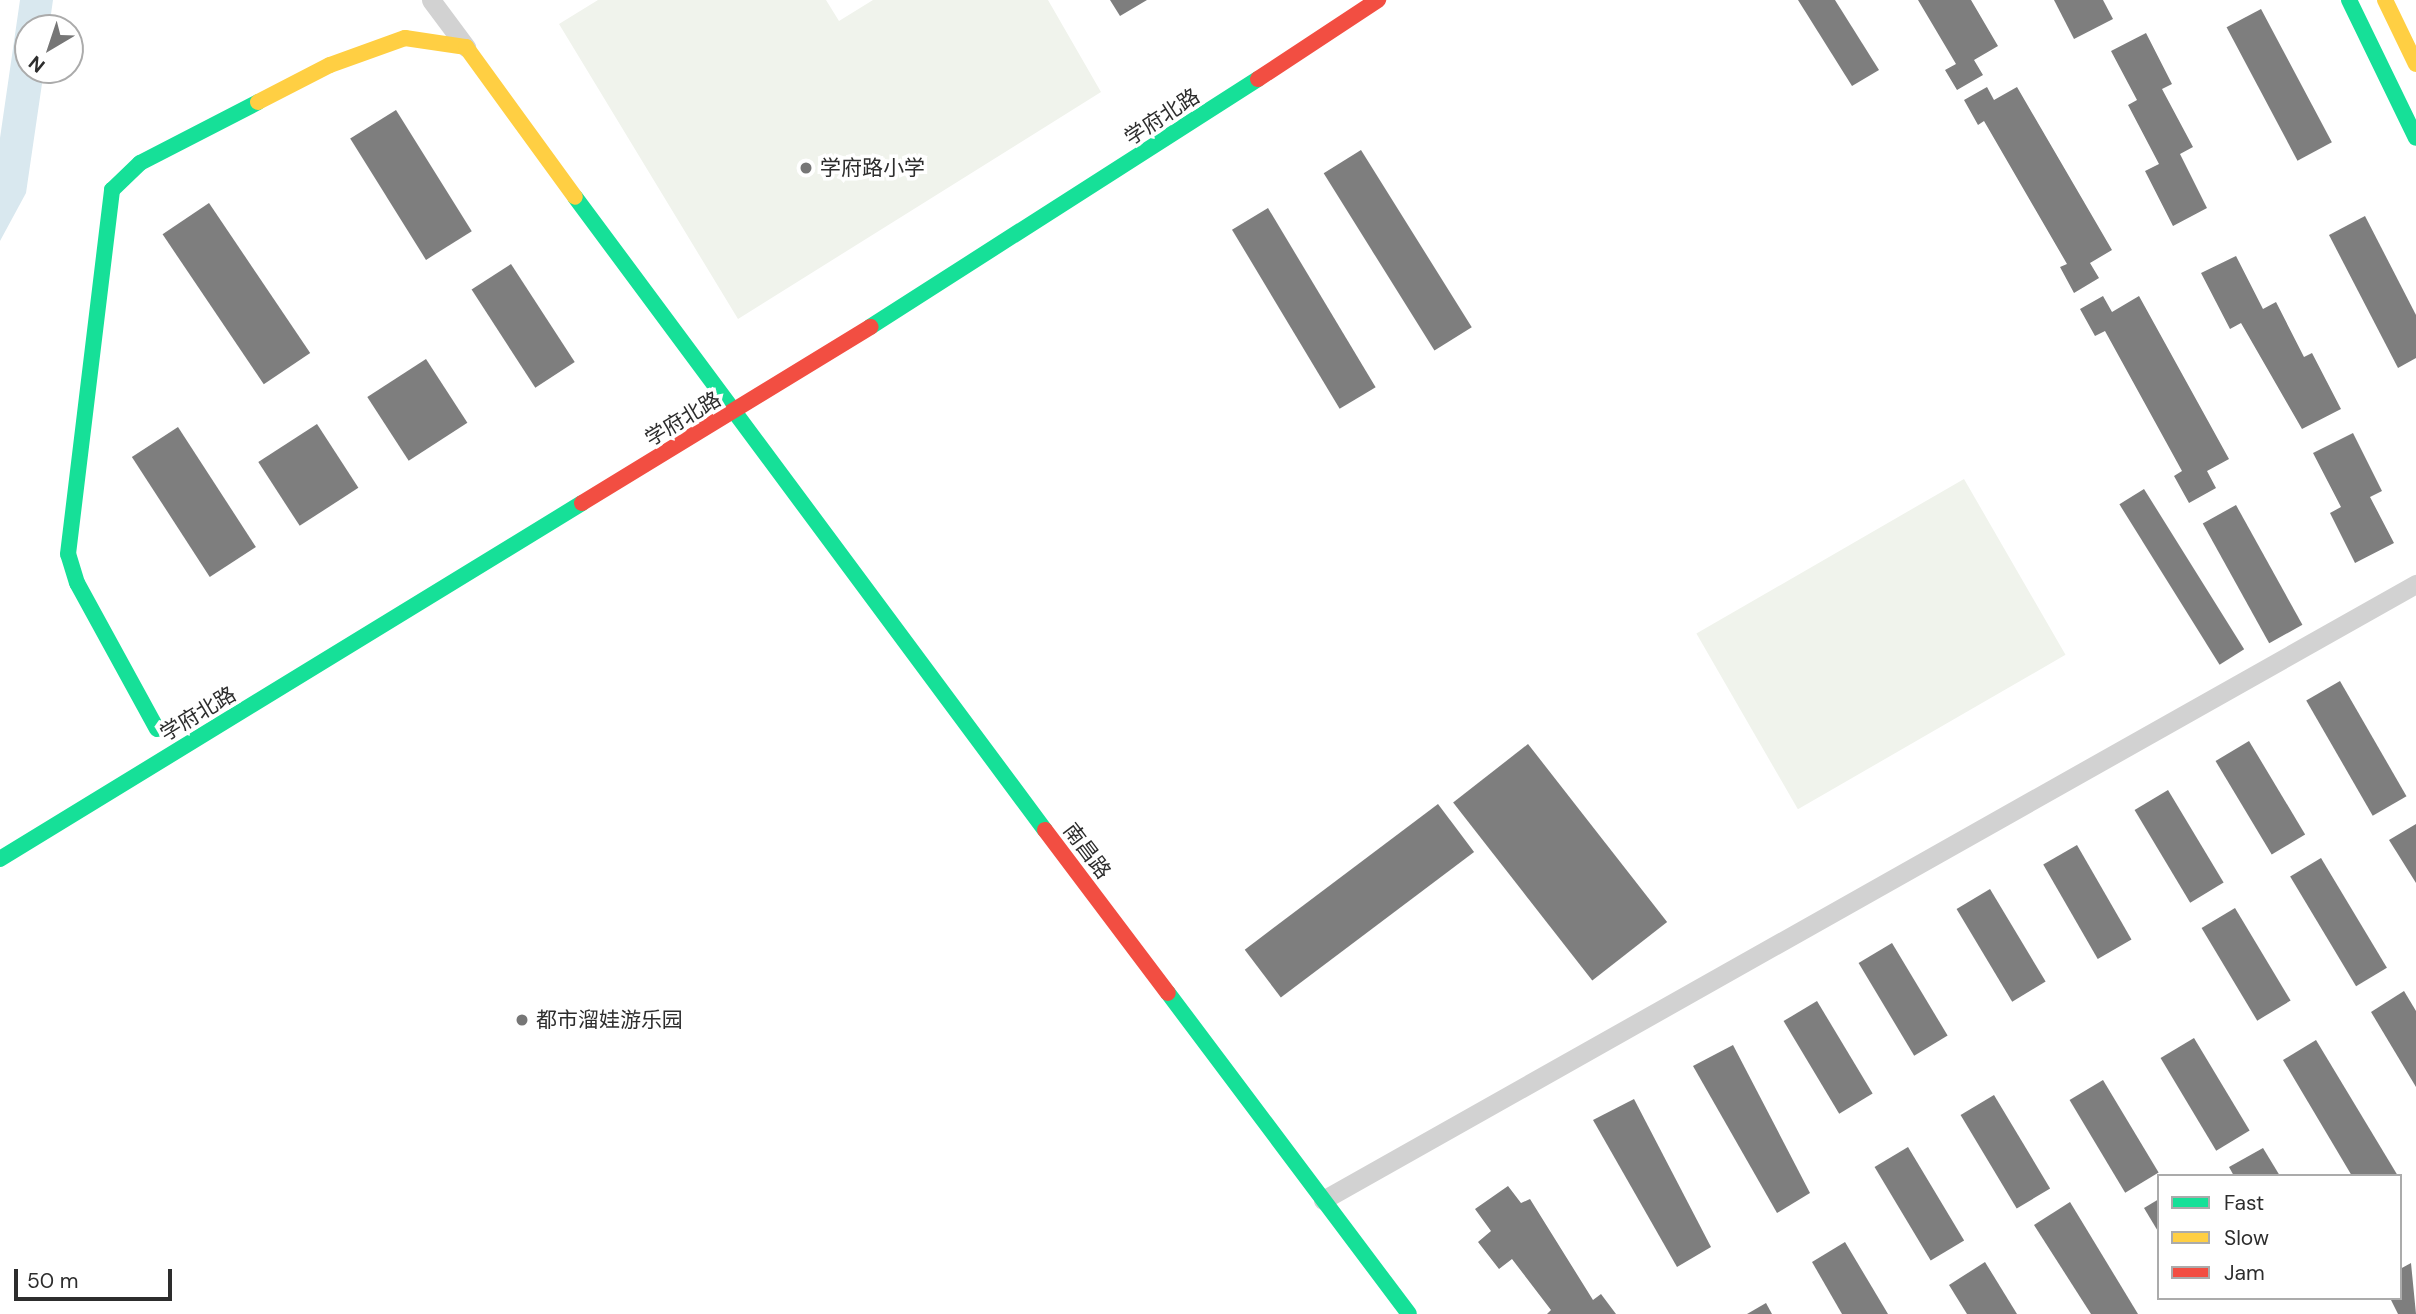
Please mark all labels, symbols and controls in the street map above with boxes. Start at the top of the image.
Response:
north arrow [14,14,84,84]
text: N [23,50,50,78]
street label: 学府北路 [1120,84,1204,150]
place label: 学府路小学 [820,155,925,181]
marker: 学府路小学 [798,160,814,176]
street label: 学府北路 [641,387,725,451]
street label: 学府北路 [156,682,240,746]
street label: 南昌路 [1058,818,1116,884]
place label: 都市溜娃游乐园 [536,1007,683,1033]
marker: 都市溜娃游乐园 [514,1012,530,1028]
legend [2157,1174,2402,1300]
text: Fast [2224,1189,2264,1217]
text: Slow [2224,1224,2269,1252]
scale bar [18,1254,175,1298]
text: Jam [2224,1259,2265,1287]
text: 50 m [27,1267,78,1295]

